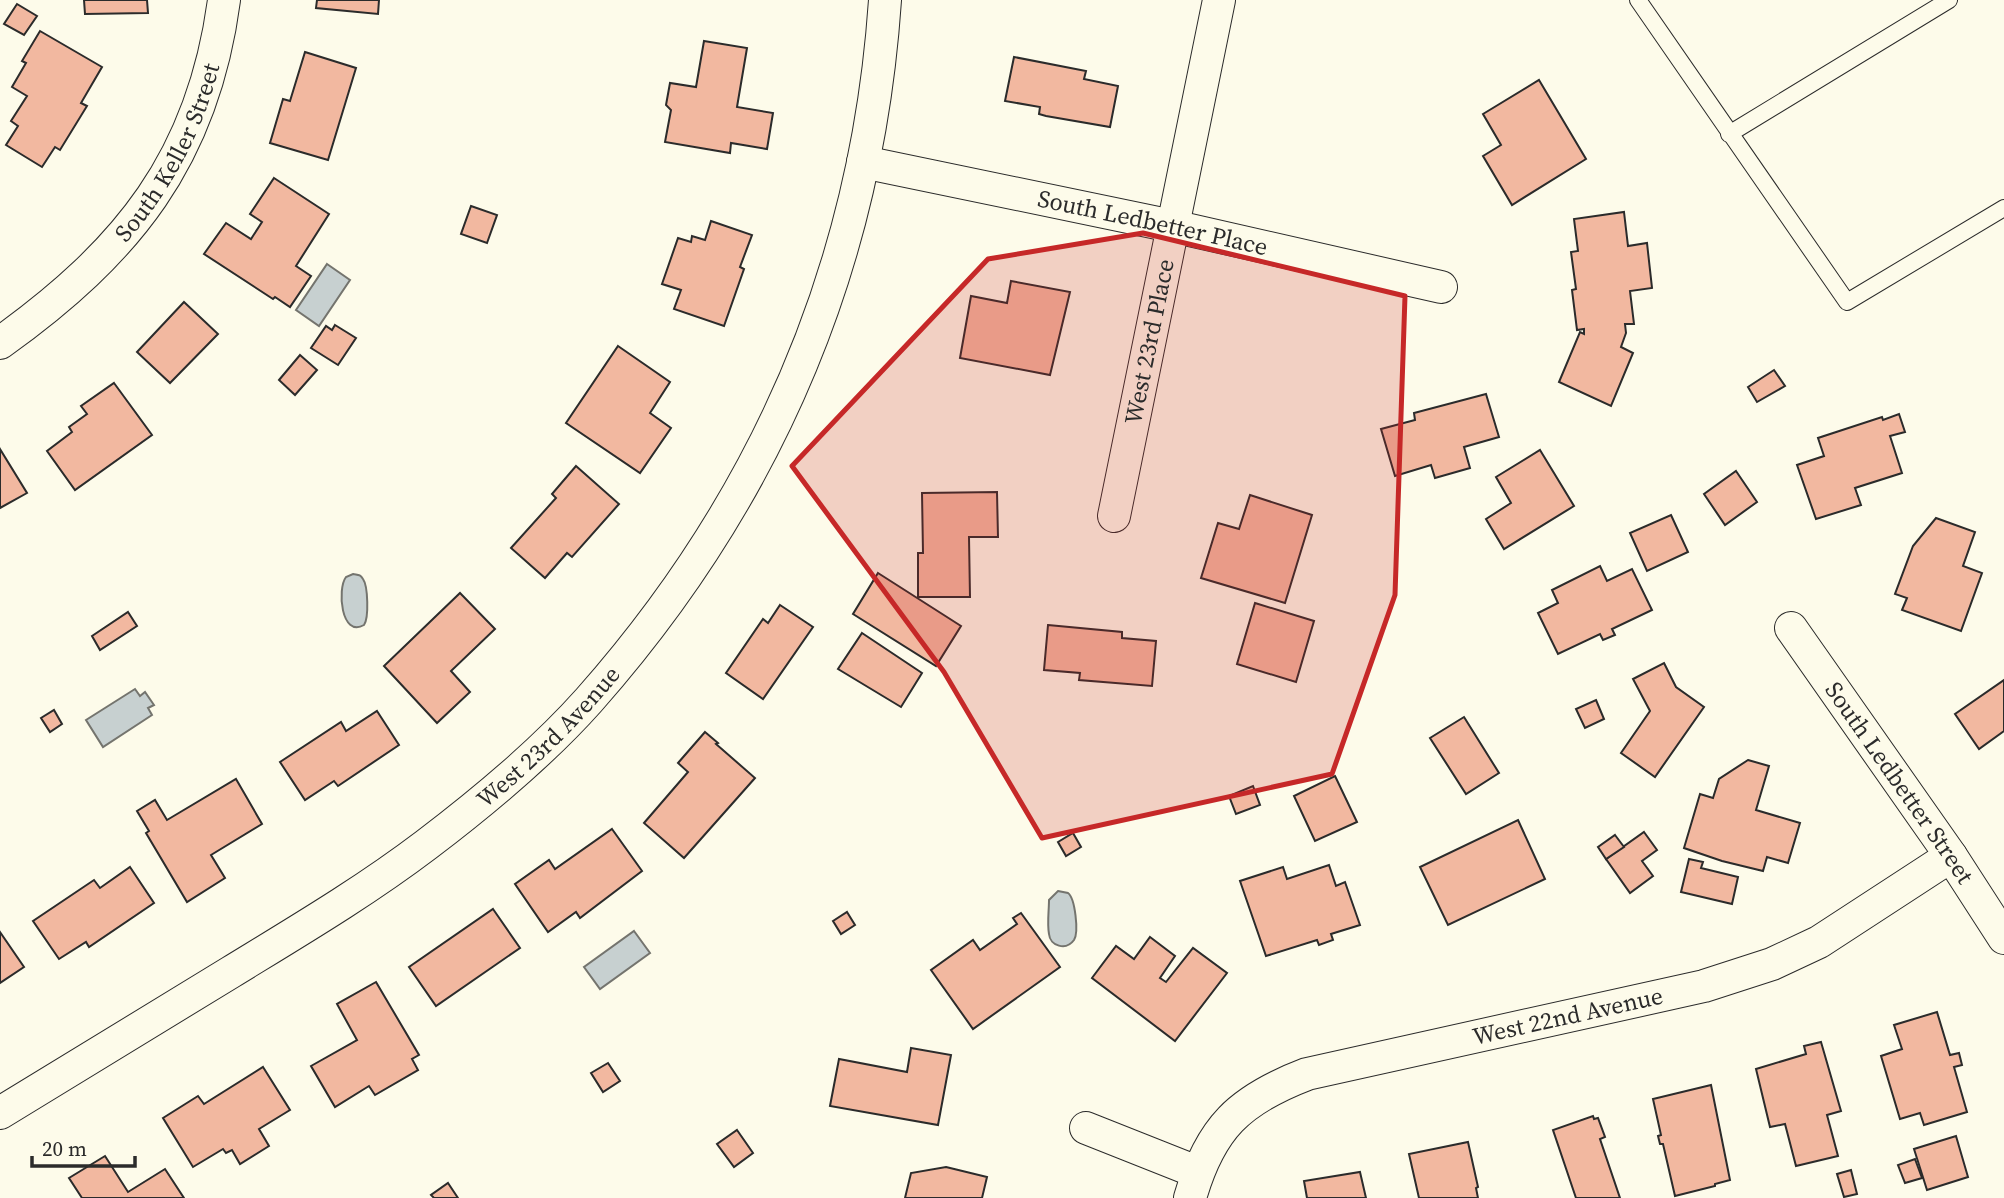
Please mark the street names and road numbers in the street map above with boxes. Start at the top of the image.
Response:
street label: South Keller Street [107,59,227,248]
street label: South Ledbetter Place [1035,182,1271,263]
street label: West 23rd Place [1116,256,1182,427]
street label: West 23rd Avenue [469,659,627,815]
street label: South Ledbetter Street [1818,675,1982,890]
street label: West 22nd Avenue [1469,979,1666,1053]

